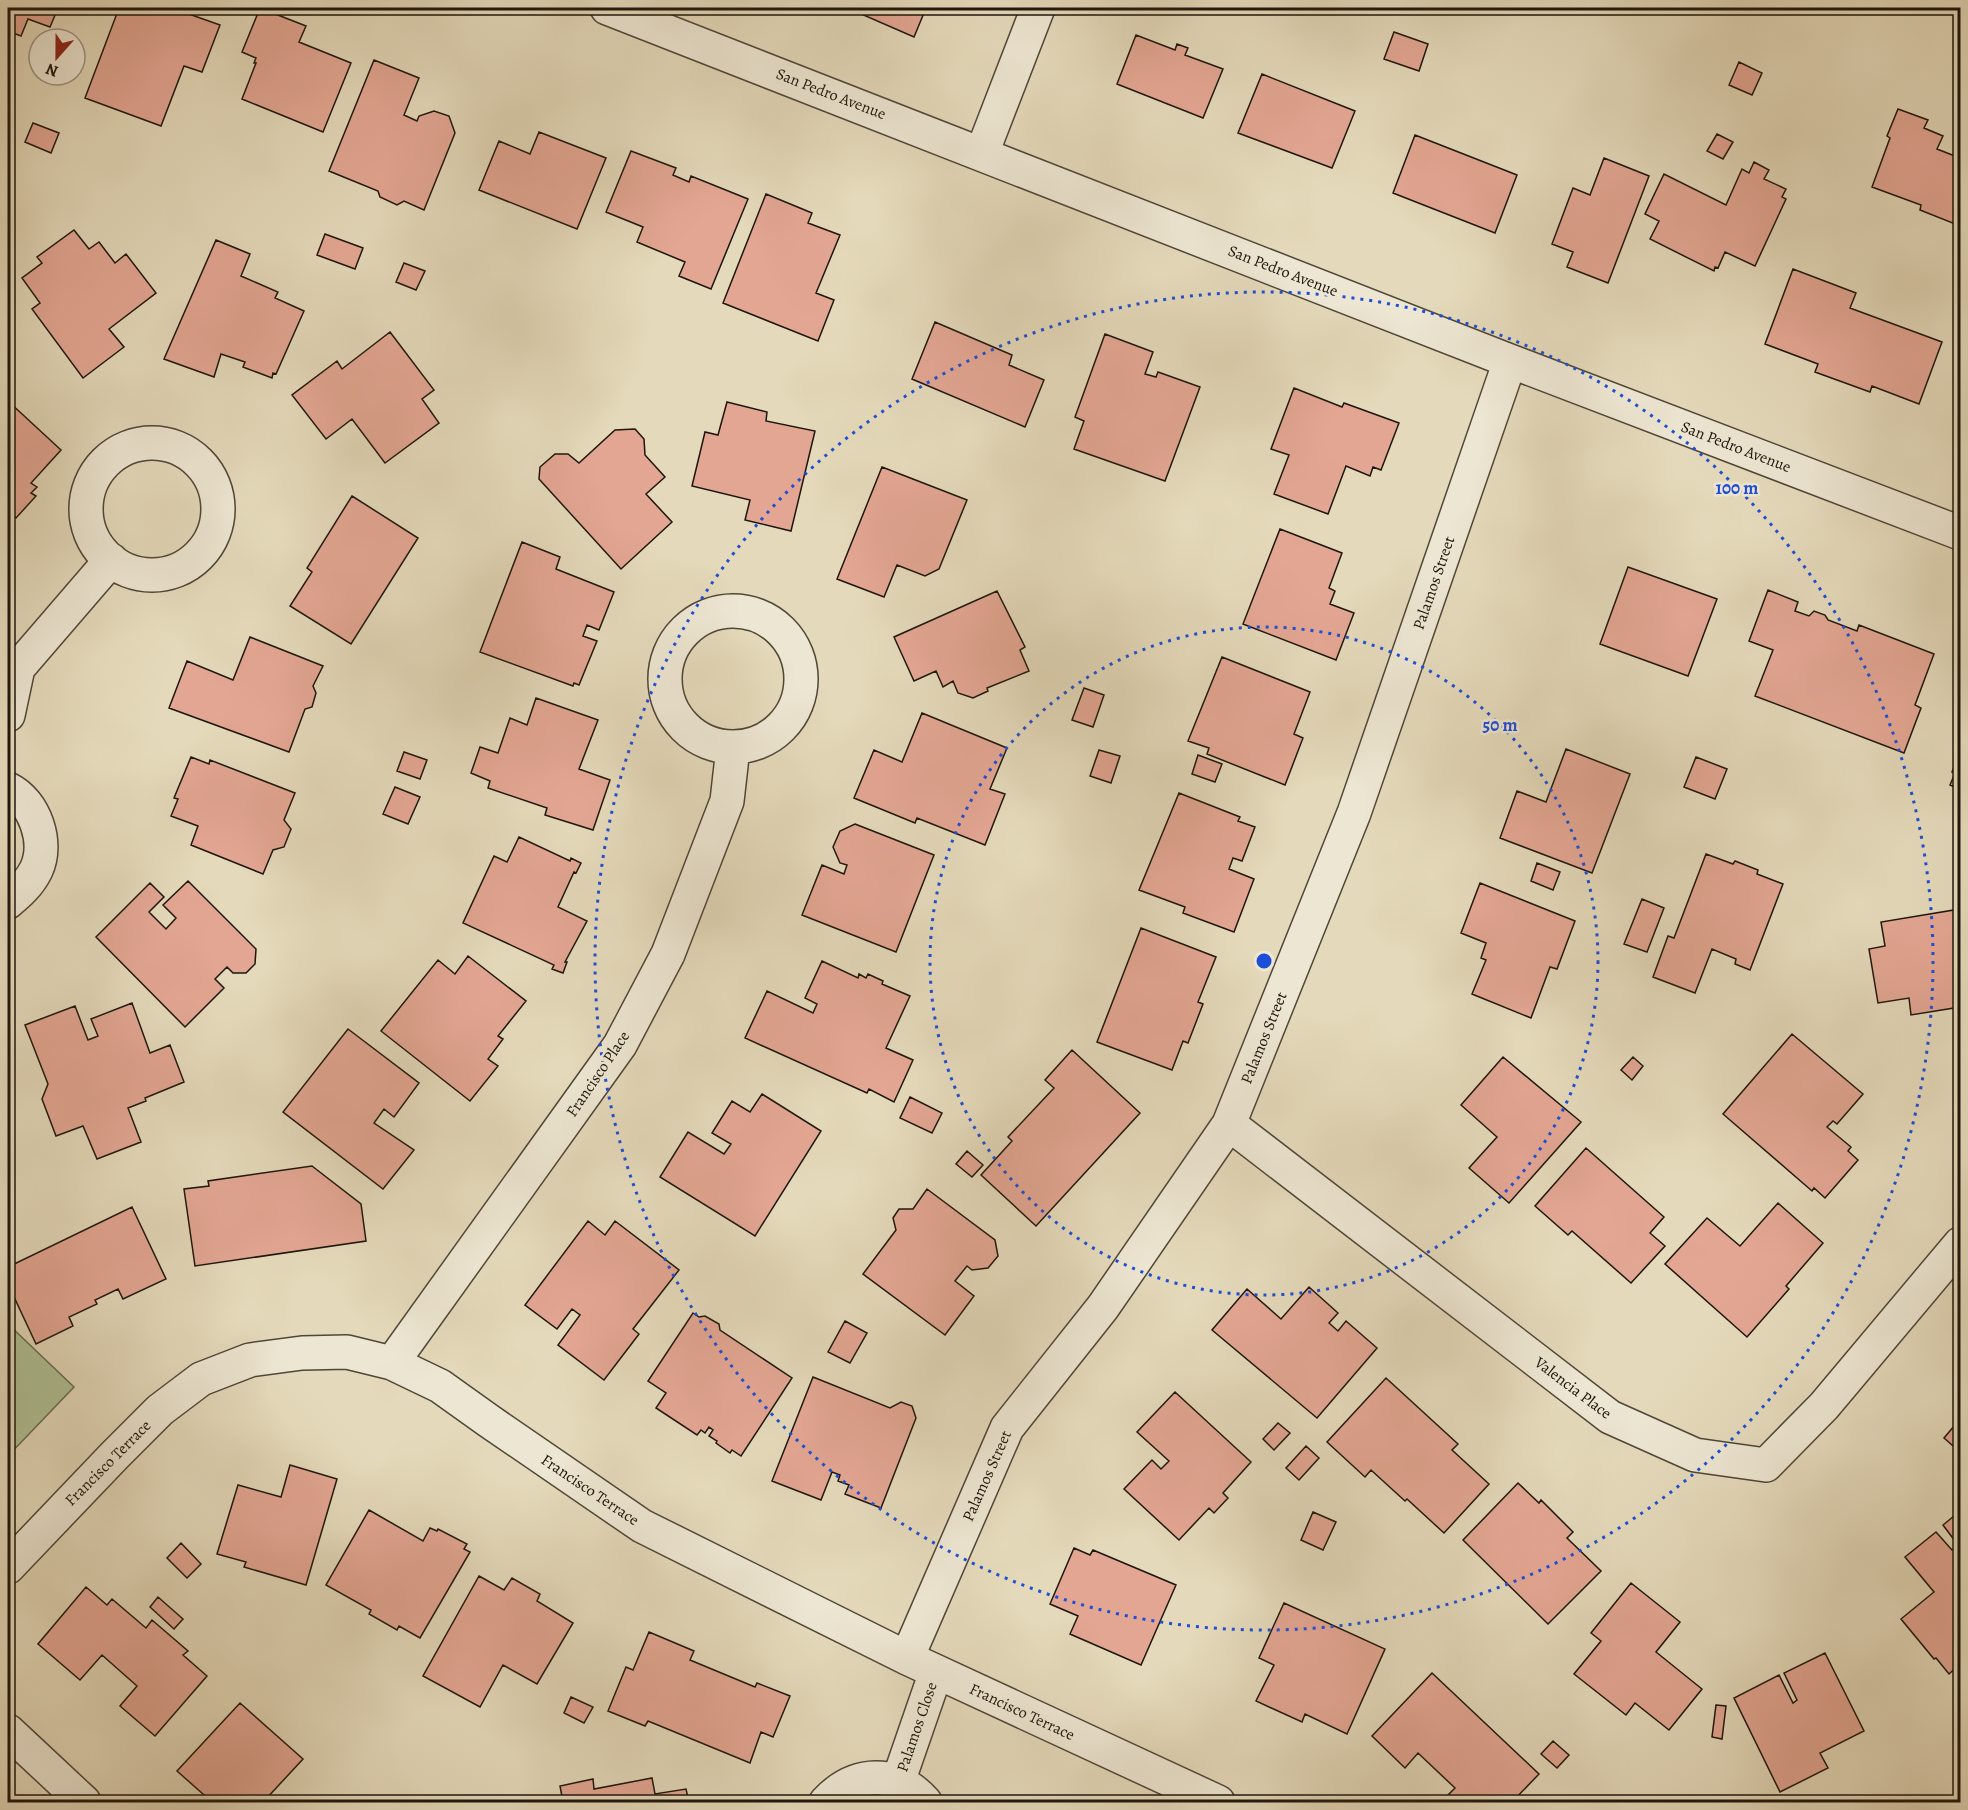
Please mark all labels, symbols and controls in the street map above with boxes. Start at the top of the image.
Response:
north arrow [27,27,87,87]
text: N [42,58,61,82]
street label: San Pedro Avenue [773,63,889,125]
street label: San Pedro Avenue [1225,240,1341,302]
street label: San Pedro Avenue [1678,416,1794,478]
text: 100 m [1716,476,1758,500]
street label: Palamos Street [1408,533,1460,633]
text: 50 m [1483,713,1517,737]
centre of rings [1254,951,1274,971]
street label: Palamos Street [1236,989,1292,1087]
street label: Francisco Place [561,1027,635,1121]
street label: Valencia Place [1529,1351,1616,1424]
street label: Francisco Terrace [60,1415,156,1511]
street label: Palamos Street [957,1427,1017,1525]
street label: Francisco Terrace [537,1449,643,1531]
street label: Francisco Terrace [966,1678,1078,1746]
street label: Palamos Close [891,1679,943,1775]

